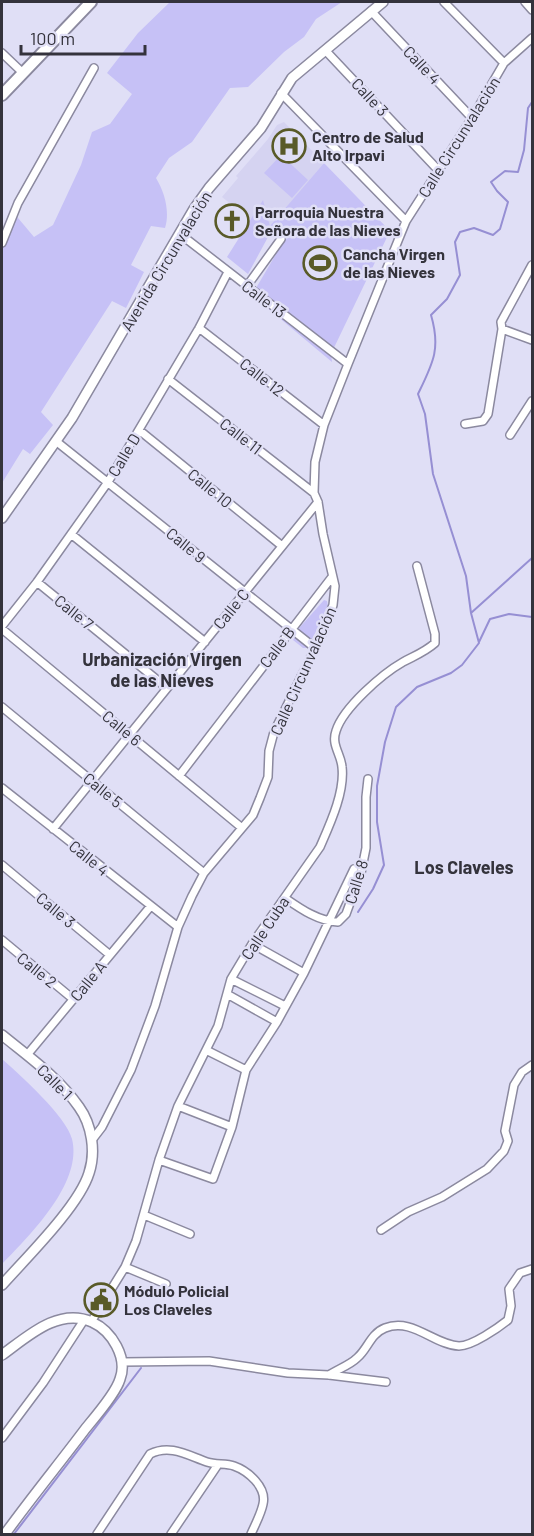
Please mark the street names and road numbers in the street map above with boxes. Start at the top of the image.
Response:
street label: Calle 4 [400,41,445,88]
street label: Calle Circunvalación [414,73,503,201]
street label: Calle 3 [348,74,393,120]
street label: Avenida Circunvalación [116,187,215,334]
street label: Calle 13 [238,276,290,321]
street label: Calle 12 [236,353,288,400]
street label: Calle 11 [216,413,266,458]
street label: Calle D [103,430,144,480]
street label: Calle 10 [184,464,236,511]
street label: Calle 9 [163,523,210,566]
street label: Calle C [209,585,253,633]
street label: Calle 7 [51,590,98,633]
street label: Calle Circunvalación [266,604,339,738]
street label: Calle B [255,622,298,671]
street label: Calle 6 [99,706,146,749]
street label: Calle 5 [80,768,127,811]
street label: Calle 4 [66,836,113,879]
street label: Calle 8 [340,857,371,906]
street label: Calle 3 [33,888,80,931]
street label: Calle Cuba [237,893,293,963]
street label: Calle 2 [14,948,61,991]
street label: Calle A [66,956,110,1005]
street label: Calle 1 [34,1060,77,1103]

